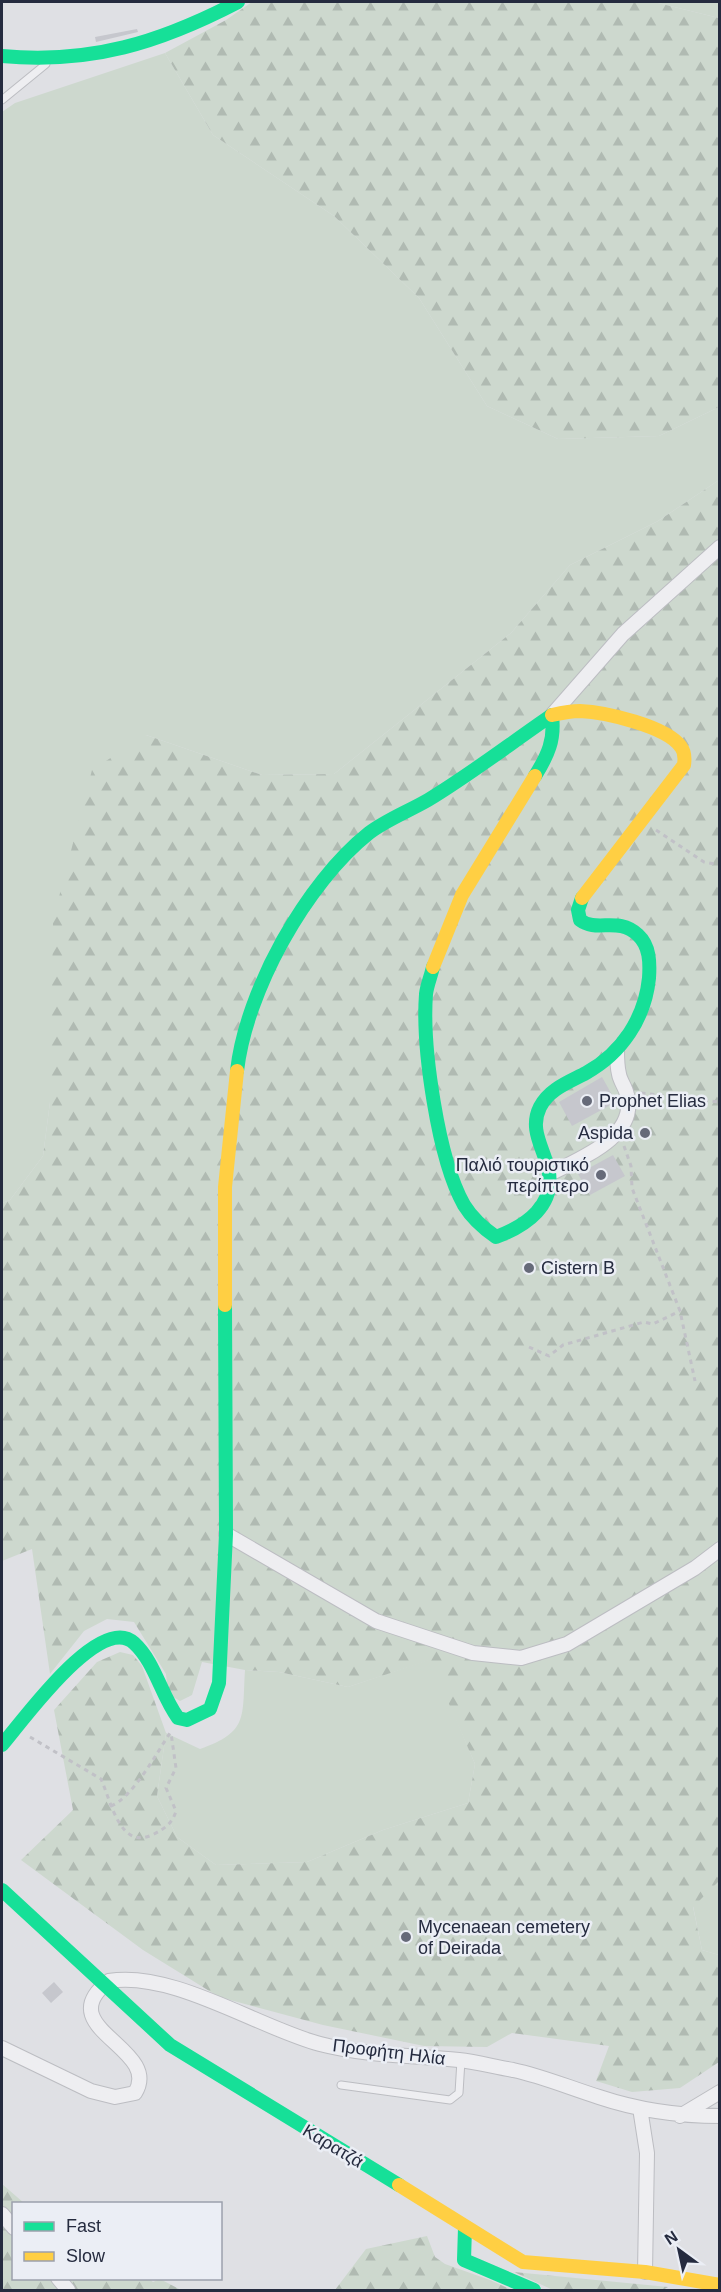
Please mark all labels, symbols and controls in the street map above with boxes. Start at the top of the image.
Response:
place label: Prophet Elias [599,1091,706,1111]
marker: Prophet Elias [580,1094,594,1108]
place label: Aspida [578,1123,634,1143]
marker: Aspida [638,1126,652,1140]
place label: Παλιό τουριστικό περίπτερο [456,1155,589,1196]
marker: Παλιό τουριστικό περίπτερο [594,1168,608,1182]
place label: Cistern B [541,1258,615,1278]
marker: Cistern B [522,1261,536,1275]
place label: Mycenaean cemetery of Deirada [418,1917,590,1958]
marker: Mycenaean cemetery of Deirada [399,1930,413,1944]
street label: Προφήτη Ηλία [331,2035,447,2069]
street label: Καρατζά [299,2120,367,2172]
legend [12,2202,222,2280]
text: Fast [66,2216,101,2236]
north arrow [649,2220,709,2280]
text: N [662,2228,681,2248]
text: Slow [66,2246,106,2266]

